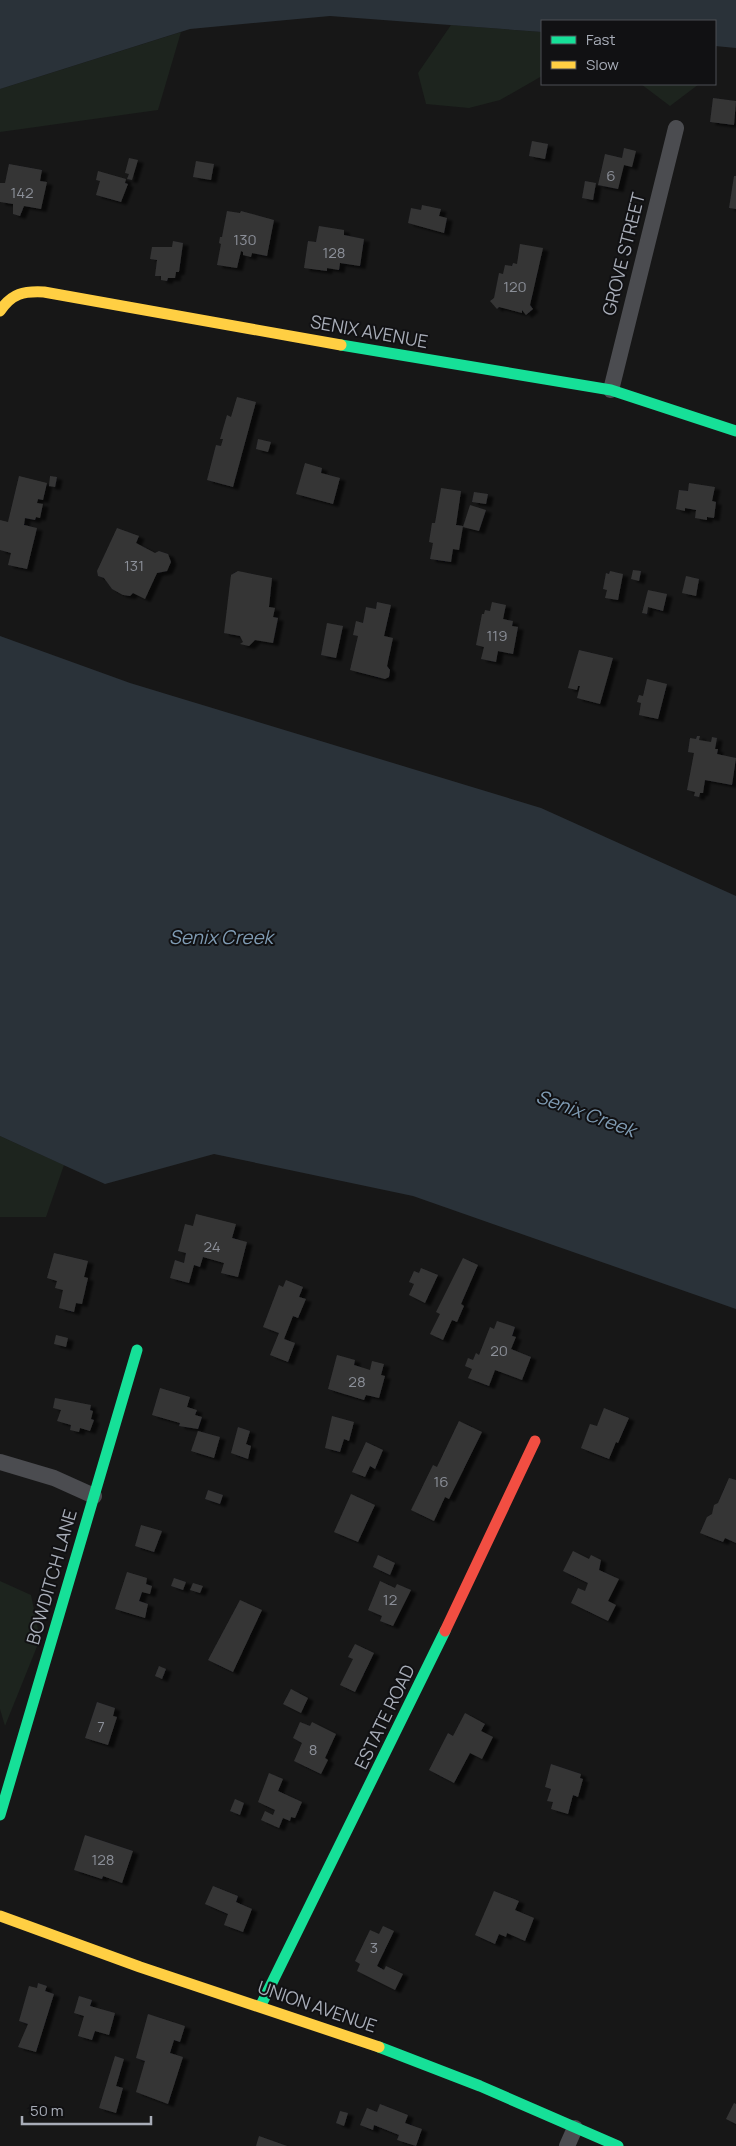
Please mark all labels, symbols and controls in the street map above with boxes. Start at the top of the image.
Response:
legend [541,20,716,85]
text: Fast [586,29,615,50]
text: Slow [586,54,619,75]
house number: 6 [606,165,616,186]
house number: 142 [10,182,34,203]
street label: GROVE STREET [596,190,650,318]
house number: 130 [233,229,257,250]
house number: 128 [322,242,346,263]
house number: 120 [503,276,527,297]
street label: SENIX AVENUE [309,309,430,353]
house number: 131 [124,555,144,576]
house number: 119 [486,625,508,646]
water label: Senix Creek [169,924,276,950]
water label: Senix Creek [533,1083,642,1144]
house number: 24 [203,1236,221,1257]
house number: 20 [490,1340,508,1361]
house number: 28 [348,1371,366,1392]
house number: 16 [433,1471,449,1492]
street label: BOWDITCH LANE [20,1506,82,1647]
house number: 12 [383,1589,397,1610]
street label: ESTATE ROAD [348,1660,420,1773]
house number: 7 [97,1716,105,1737]
house number: 8 [309,1739,317,1760]
house number: 128 [91,1849,115,1870]
house number: 3 [370,1937,378,1958]
street label: UNION AVENUE [255,1974,380,2038]
scale bar [22,2094,151,2126]
text: 50 m [30,2100,64,2121]

